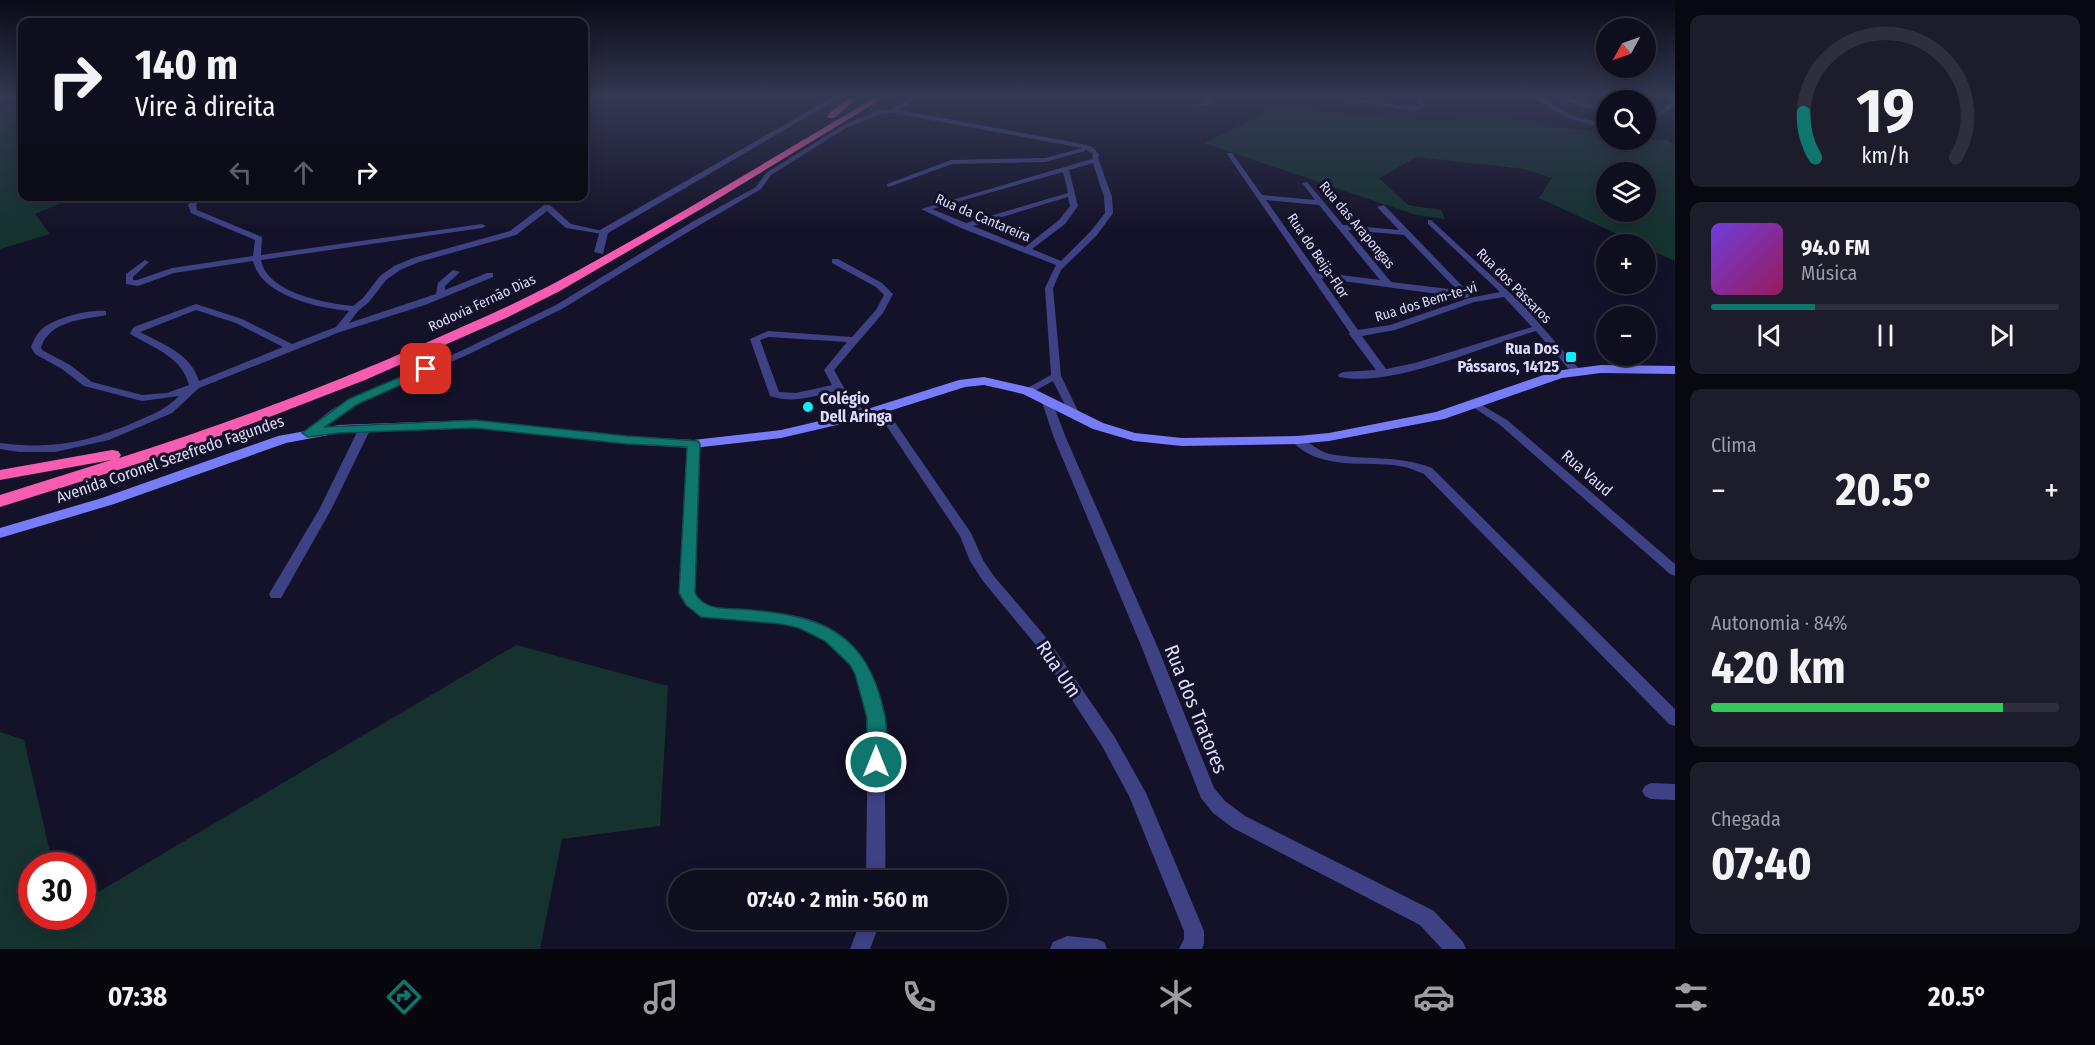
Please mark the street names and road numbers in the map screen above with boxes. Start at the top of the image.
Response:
street label: Rua das Arapongas [1316,178,1398,272]
street label: Rua da Cantareira [933,190,1033,246]
street label: Rua do Beija-Flor [1283,210,1353,302]
street label: Rua dos Pássaros [1473,245,1555,327]
street label: Rodovia Fernão Dias [426,271,538,335]
street label: Rua dos Bem-te-vi [1373,278,1479,326]
street label: Avenida Coronel Sezefredo Fagundes [54,411,287,507]
street label: Rua Vaud [1558,446,1616,500]
street label: Rua Um [1031,636,1087,702]
street label: Rua dos Tratores [1159,641,1233,777]

